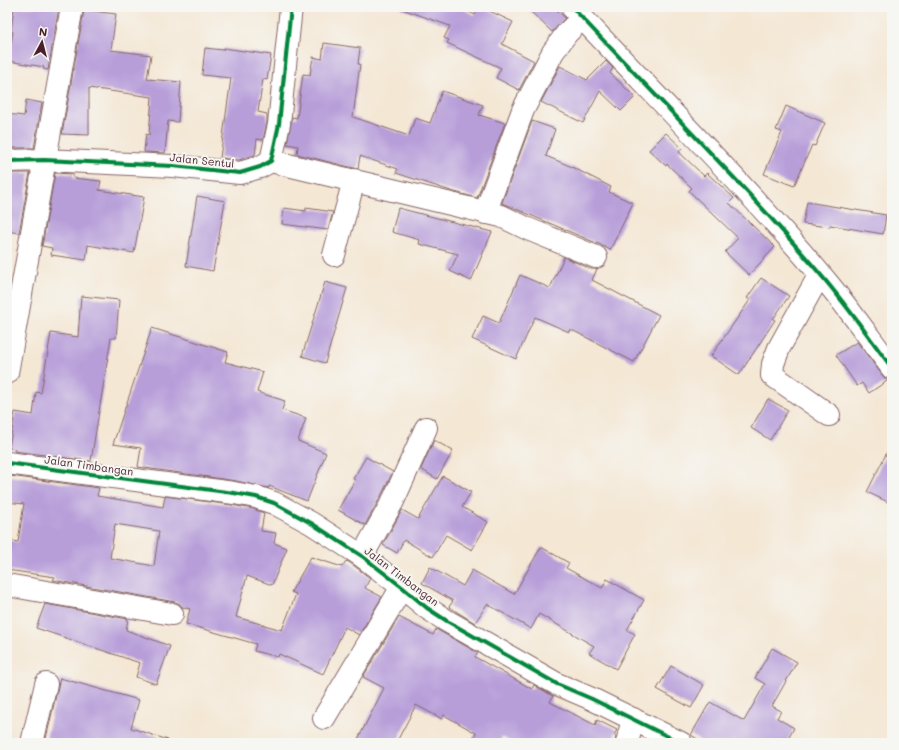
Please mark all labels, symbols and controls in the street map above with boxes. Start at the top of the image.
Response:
north arrow [22,22,62,62]
text: N [38,24,48,40]
street label: Jalan Sentul [169,149,235,171]
street label: Jalan Timbangan [44,451,134,479]
street label: Jalan Timbangan [362,543,442,609]

